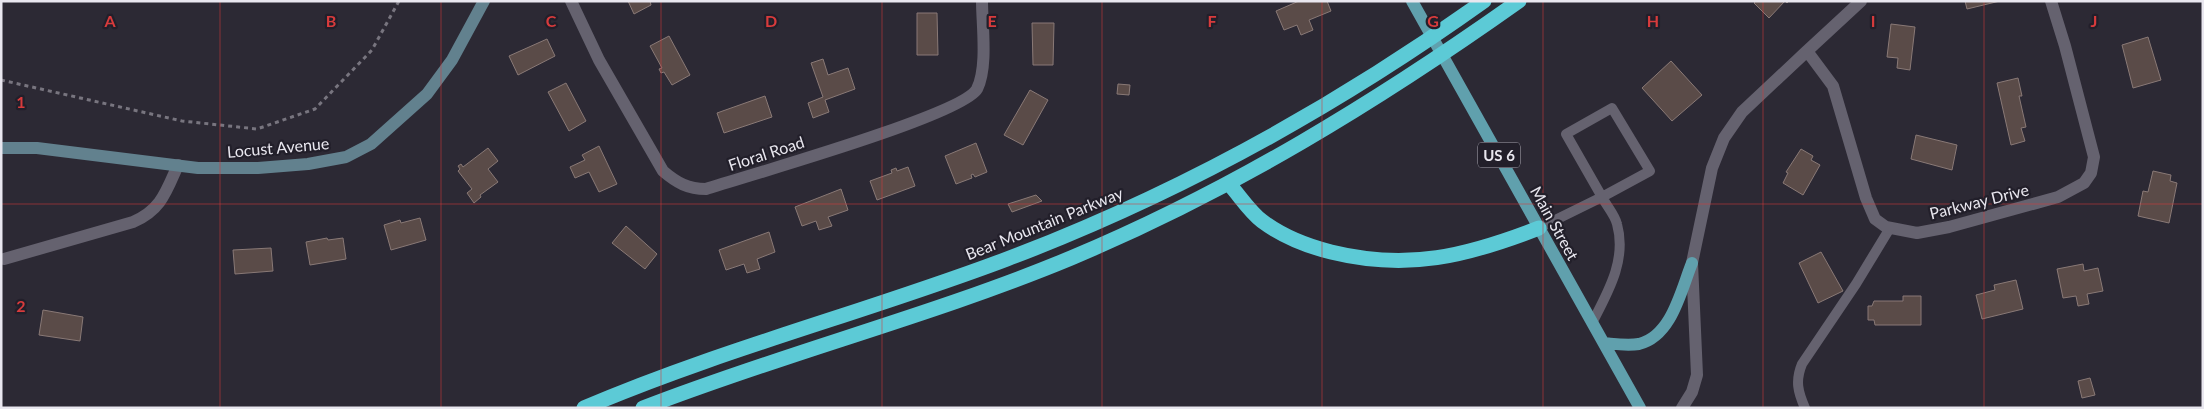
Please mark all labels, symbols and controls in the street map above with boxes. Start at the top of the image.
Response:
text: A [103,11,116,30]
text: B [326,11,336,30]
text: C [546,11,557,30]
text: D [765,11,777,30]
text: E [987,11,997,30]
text: F [1207,11,1217,30]
text: G [1427,11,1439,30]
text: H [1647,11,1659,30]
text: I [1871,11,1875,30]
text: J [2091,11,2097,30]
text: 1 [16,92,26,111]
street label: Floral Road [726,132,806,174]
street label: Locust Avenue [226,133,330,161]
road number: US 6 [1478,142,1520,168]
street label: Parkway Drive [1927,179,2031,223]
street label: Bear Mountain Parkway [963,182,1126,263]
street label: Main Street [1527,183,1583,264]
text: 2 [16,296,26,315]

